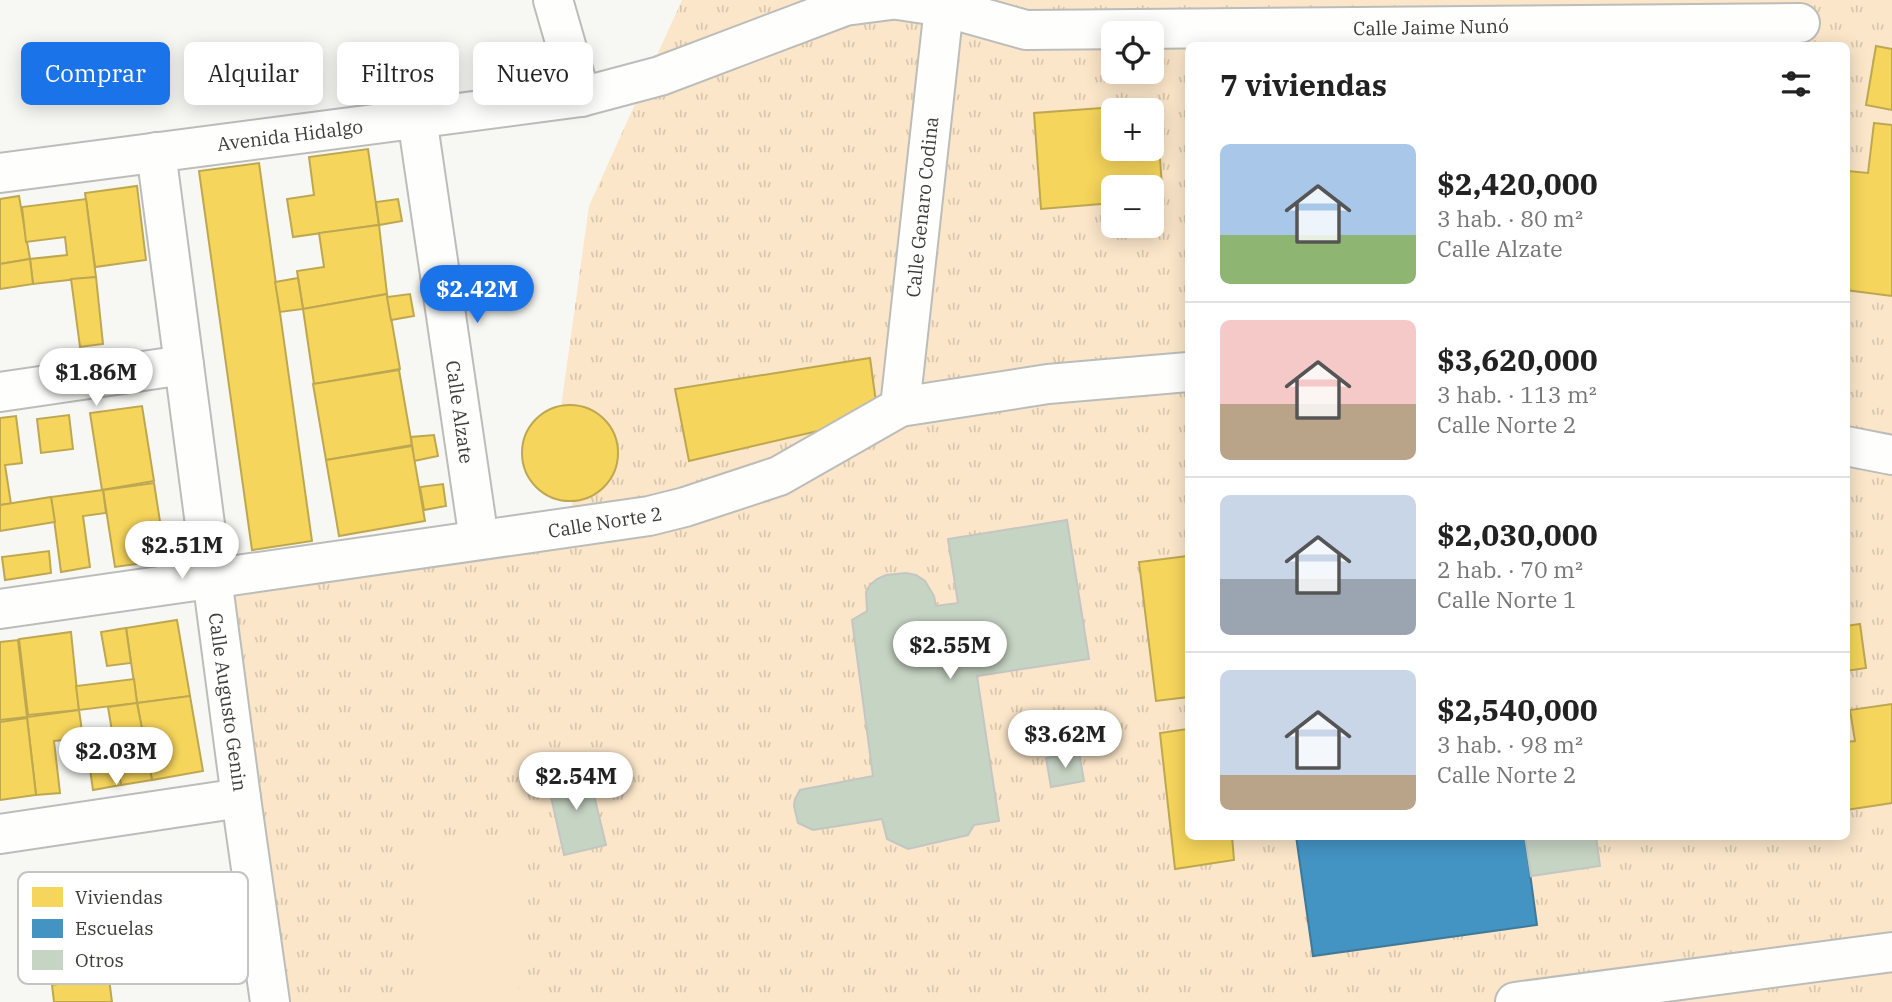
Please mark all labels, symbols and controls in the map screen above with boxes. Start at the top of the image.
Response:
street label: Calle Jaime Nunó [1353,14,1509,40]
map controls [1101,21,1164,238]
button: locate [1101,21,1164,84]
chip: Comprar [21,42,170,105]
chip: Alquilar [184,42,323,105]
chip: Filtros [337,42,459,105]
chip: Nuevo [473,42,593,105]
text: 7 viviendas [1220,65,1387,104]
icon: filters [1777,65,1815,103]
button: + [1101,98,1164,161]
street label: Avenida Hidalgo [216,114,364,156]
street label: Calle Genaro Codina [901,115,943,299]
text: $2,420,000 [1437,164,1598,203]
icon: home [1276,172,1360,256]
button: − [1101,175,1164,238]
text: 3 hab. · 80 m² [1437,203,1583,233]
text: Calle Alzate [1437,233,1563,263]
pin: $2.42M [420,266,534,325]
text: $2.42M [436,273,518,303]
text: $3,620,000 [1437,340,1598,379]
pin: $1.86M [39,348,153,408]
icon: home [1276,348,1360,432]
text: $1.86M [55,356,137,386]
street label: Calle Alzate [441,359,479,465]
text: 3 hab. · 113 m² [1437,379,1597,409]
text: Calle Norte 2 [1437,409,1576,439]
street label: Calle Norte 2 [546,501,664,543]
text: $2,030,000 [1437,515,1598,554]
pin: $2.51M [125,522,239,581]
icon: home [1276,523,1360,607]
text: $2.51M [141,529,223,559]
text: 2 hab. · 70 m² [1437,554,1583,584]
text: Calle Norte 1 [1437,584,1576,614]
street label: Calle Augusto Genin [204,611,252,793]
pin: $2.55M [893,622,1007,681]
text: $2.55M [909,629,991,659]
text: $2,540,000 [1437,690,1598,729]
icon: home [1276,698,1360,782]
pin: $3.62M [1008,710,1122,770]
text: $3.62M [1024,718,1106,748]
pin: $2.03M [59,728,173,787]
text: 3 hab. · 98 m² [1437,729,1583,759]
text: $2.03M [75,735,157,765]
pin: $2.54M [519,752,633,812]
text: Calle Norte 2 [1437,759,1576,789]
text: $2.54M [535,760,617,790]
legend [18,872,248,984]
text: Viviendas [75,885,163,909]
text: Escuelas [75,916,154,940]
text: Otros [75,948,124,972]

